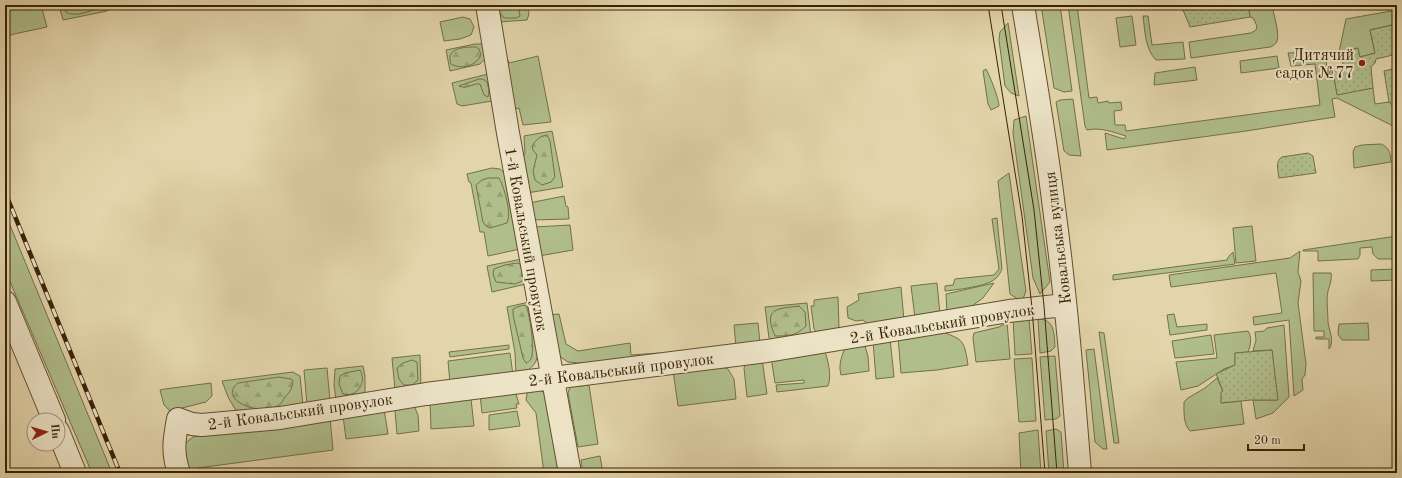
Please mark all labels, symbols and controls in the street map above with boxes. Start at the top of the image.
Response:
place label: Дитячий садок №77 [1275,48,1354,82]
marker: Дитячий садок №77 [1357,58,1367,68]
street label: 1-й Ковальський провулок [501,146,549,333]
street label: Ковальська вулиця [1043,170,1075,305]
street label: 2-й Ковальський провулок [849,302,1036,347]
street label: 2-й Ковальський провулок [528,352,715,390]
street label: 2-й Ковальський провулок [207,392,394,434]
north arrow [26,412,66,452]
text: Пн [48,423,61,439]
scale bar [1248,426,1304,452]
text: 20 m [1254,435,1281,447]

